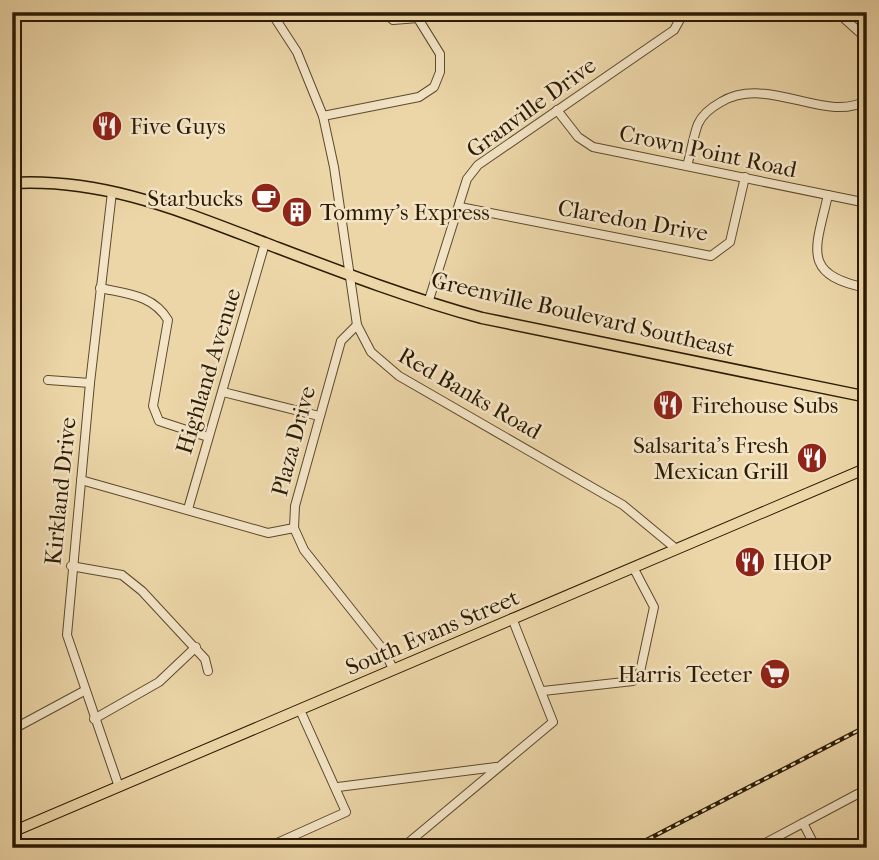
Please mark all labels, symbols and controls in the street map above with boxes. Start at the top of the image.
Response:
street label: Granville Drive [461,52,601,163]
restaurant icon: Five Guys [90,109,124,143]
place label: Five Guys [130,113,226,140]
street label: Crown Point Road [617,119,800,184]
cafe icon: Starbucks [249,181,283,215]
place label: Starbucks [147,185,243,212]
street label: Claredon Drive [556,194,710,247]
building icon: Tommy's Express [280,195,314,229]
place label: Tommy's Express [320,199,490,226]
street label: Greenville Boulevard Southeast [429,266,737,363]
street label: Highland Avenue [170,285,247,457]
street label: Red Banks Road [393,342,546,445]
street label: Plaza Drive [266,383,321,499]
restaurant icon: Firehouse Subs [651,388,685,422]
place label: Firehouse Subs [691,392,838,419]
street label: Kirkland Drive [39,416,82,566]
place label: Salsarita's Fresh Mexican Grill [633,432,790,485]
restaurant icon: Salsarita's Fresh Mexican Grill [795,441,829,475]
restaurant icon: IHOP [733,545,767,579]
place label: IHOP [773,549,832,576]
street label: South Evans Street [342,584,523,681]
supermarket icon: Harris Teeter [758,657,792,691]
place label: Harris Teeter [618,661,752,688]

